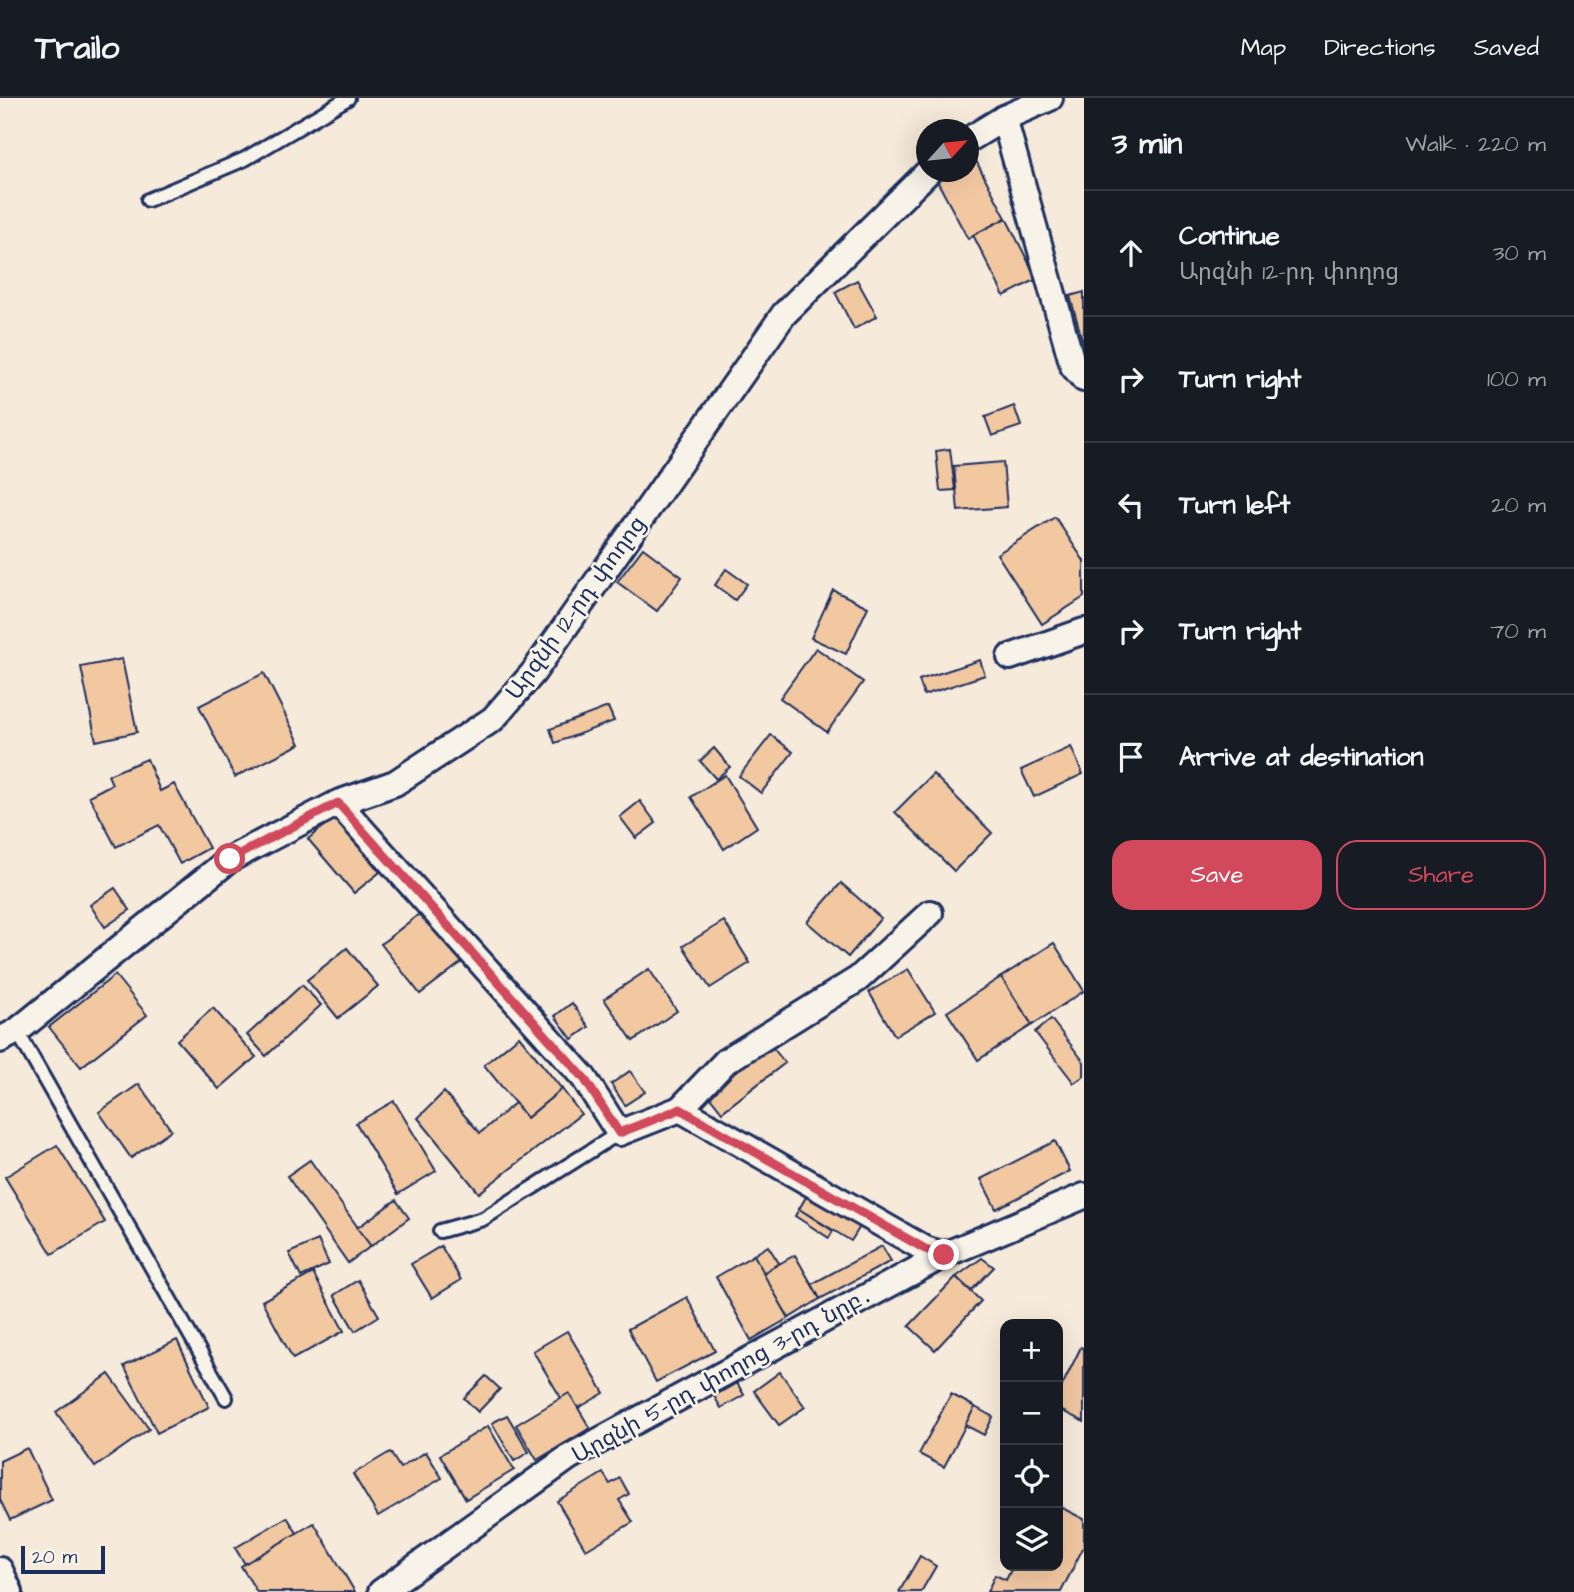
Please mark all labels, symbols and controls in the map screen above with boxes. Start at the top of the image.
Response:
text: Trailo [35,25,119,71]
text: Map [1241,31,1286,65]
text: Directions [1324,31,1436,65]
text: Saved [1474,31,1539,65]
north arrow [916,119,979,182]
text: 3 min [1112,123,1182,165]
text: Walk · 220 m [1405,128,1546,160]
text: Continue [1179,218,1280,254]
icon: ahead [1112,234,1150,272]
text: 30 m [1493,237,1546,269]
text: Արզնի 12-րդ փողոց [1179,256,1399,288]
icon: right [1112,360,1150,398]
text: Turn right [1179,361,1301,397]
text: 100 m [1487,363,1546,395]
icon: left [1112,486,1150,524]
text: Turn left [1179,487,1290,523]
text: 20 m [1491,489,1546,521]
street label: Արզնի 12-րդ փողոց [498,510,654,706]
icon: right [1112,612,1150,650]
text: Turn right [1179,613,1301,649]
text: 70 m [1490,615,1546,647]
icon: arrive [1112,738,1150,776]
text: Arrive at destination [1179,739,1424,775]
button: Save [1112,840,1322,910]
button: Share [1336,840,1546,910]
route start [214,843,245,874]
route end [928,1239,959,1270]
street label: Արզնի 5-րդ փողոց 3-րդ նրբ․ [566,1279,878,1471]
map controls [1000,1319,1063,1571]
button: + [1000,1319,1063,1382]
button: − [1000,1382,1063,1445]
button: locate [1000,1445,1063,1508]
button: layers [1000,1508,1063,1571]
scale bar [21,1543,105,1575]
text: 20 m [32,1544,77,1571]

